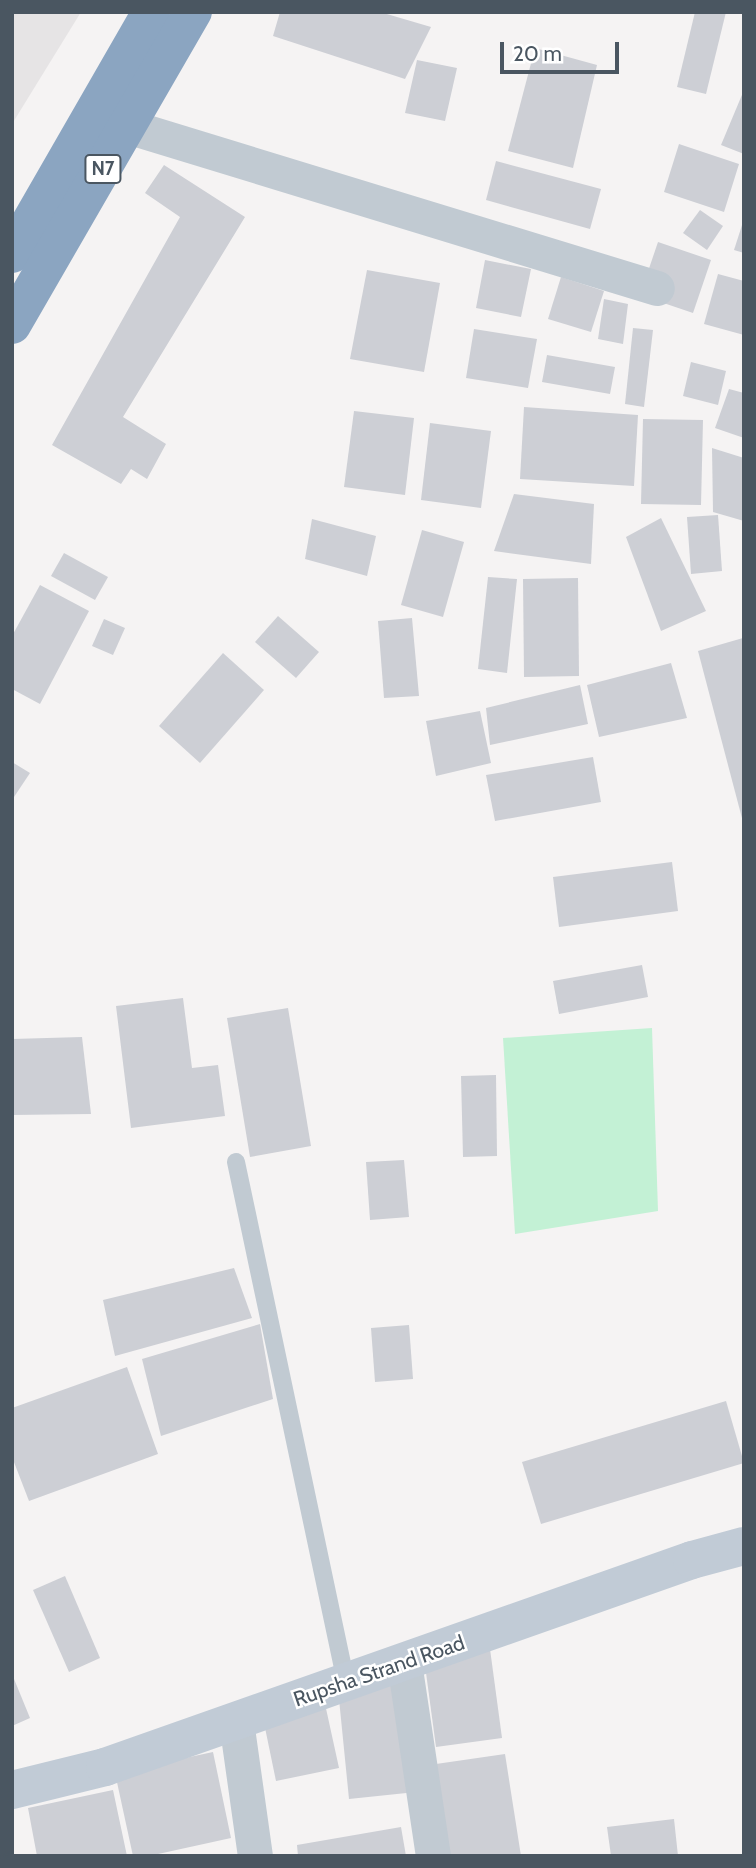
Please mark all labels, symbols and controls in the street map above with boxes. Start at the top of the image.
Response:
scale bar [504,28,623,72]
text: 20 m [513,41,562,66]
road number: N7 [84,154,122,184]
street label: Rupsha Strand Road [290,1630,468,1712]

